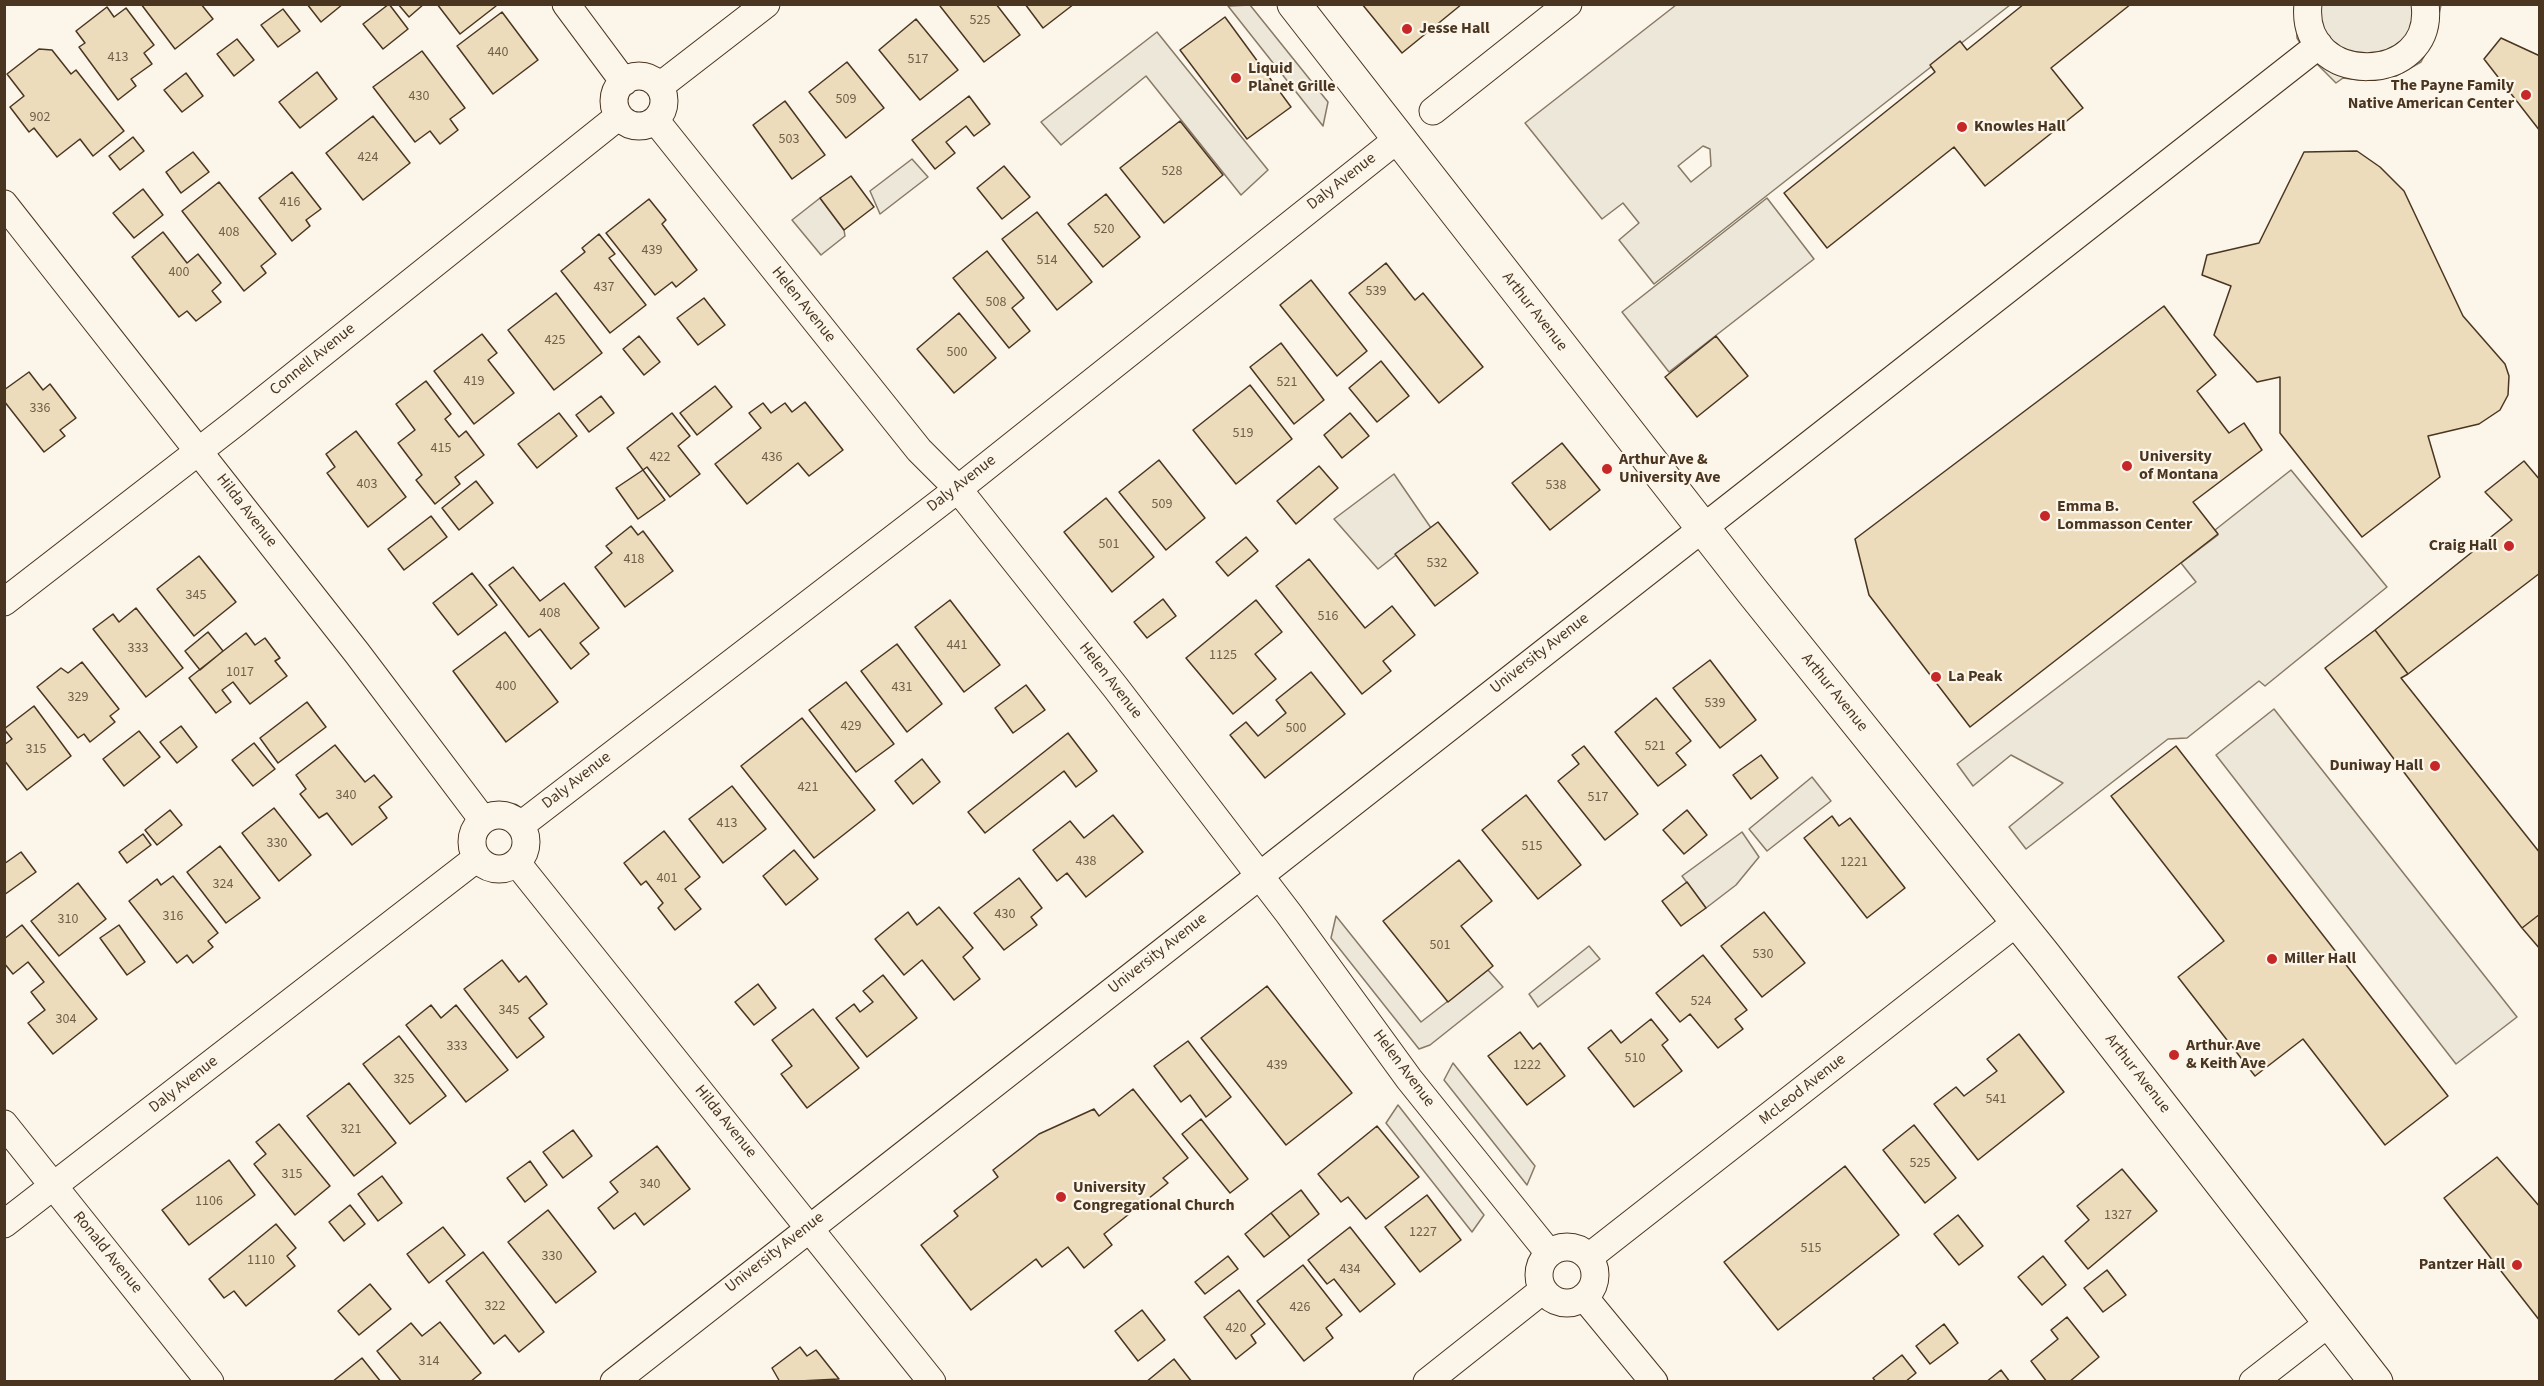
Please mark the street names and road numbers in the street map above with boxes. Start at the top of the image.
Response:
street label: Daly Avenue [1304,149,1380,215]
street label: Helen Avenue [767,263,839,347]
street label: Arthur Avenue [1497,269,1571,355]
street label: Connell Avenue [267,320,359,400]
street label: Daly Avenue [924,451,1000,517]
street label: Hilda Avenue [211,470,281,552]
street label: University Avenue [1487,610,1593,698]
street label: Helen Avenue [1074,639,1146,723]
street label: Arthur Avenue [1797,650,1871,736]
street label: Daly Avenue [539,748,615,814]
street label: University Avenue [1105,910,1211,998]
street label: Helen Avenue [1368,1027,1438,1111]
street label: Arthur Avenue [2100,1031,2174,1117]
street label: McLeod Avenue [1756,1050,1850,1130]
street label: Daly Avenue [146,1052,222,1118]
street label: Hilda Avenue [690,1082,760,1162]
street label: Ronald Avenue [68,1208,146,1298]
street label: University Avenue [722,1209,828,1297]

